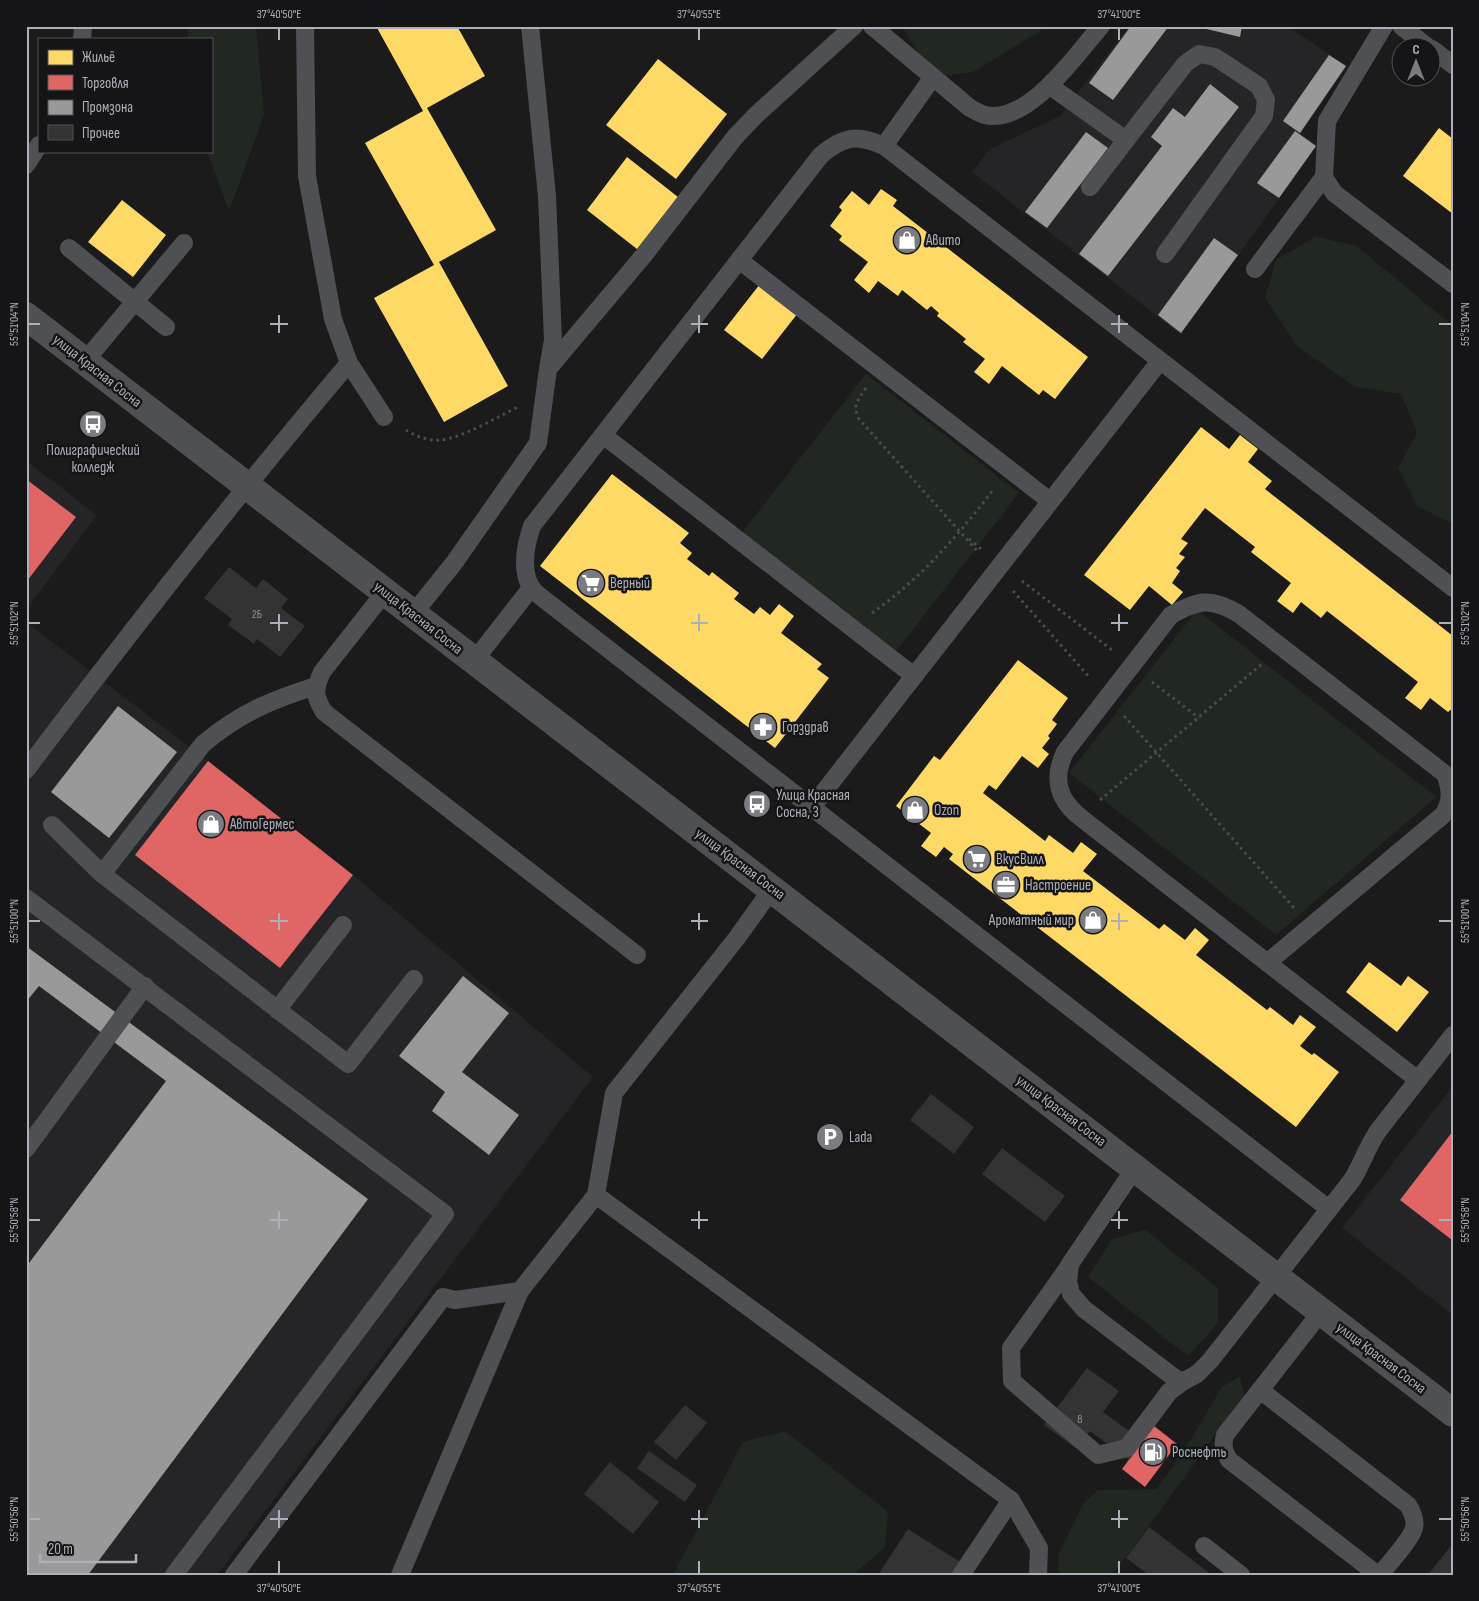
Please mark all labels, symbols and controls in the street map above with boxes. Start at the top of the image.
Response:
text: 37°40'50"E [257,7,301,22]
text: 37°40'55"E [677,7,721,22]
text: 37°41'00"E [1097,7,1141,22]
legend [38,38,212,152]
north arrow [1392,38,1442,88]
text: С [1412,41,1420,58]
text: Жильё [82,48,115,67]
text: Торговля [82,74,129,93]
text: Промзона [82,98,133,117]
text: Прочее [82,124,120,143]
shop icon: Авито [892,225,922,255]
place label: Авито [925,231,961,250]
text: 55°51'04"N [7,302,22,346]
text: 55°51'04"N [1458,302,1473,346]
street label: улица Красная Сосна [49,330,146,412]
bus stop icon: Полиграфический колледж [78,409,108,439]
place label: Полиграфический колледж [46,441,140,477]
supermarket icon: Верный [576,568,606,598]
place label: Верный [610,574,650,593]
street label: улица Красная Сосна [370,577,467,659]
text: 55°51'02"N [7,601,22,645]
text: 55°51'02"N [1458,601,1473,645]
house number: 2Б [252,607,262,622]
pharmacy icon: Горздрав [748,712,778,742]
place label: Горздрав [782,718,829,737]
place label: Улица Красная Сосна, 3 [776,786,850,822]
bus stop icon: Улица Красная Сосна, 3 [742,789,772,819]
shop icon: Ozon [900,795,930,825]
place label: Ozon [934,801,959,820]
shop icon: АвтоГермес [196,809,226,839]
place label: АвтоГермес [229,815,294,834]
street label: улица Красная Сосна [691,824,789,904]
supermarket icon: ВкусВилл [962,844,992,874]
place label: ВкусВилл [996,850,1044,869]
office icon: Настроение [991,870,1021,900]
place label: Настроение [1025,876,1091,895]
text: 55°51'00"N [7,899,22,943]
text: 55°51'00"N [1458,899,1473,943]
shop icon: Ароматный мир [1078,905,1108,935]
place label: Ароматный мир [988,911,1074,930]
street label: улица Красная Сосна [1012,1071,1110,1151]
parking icon: Lada [815,1122,845,1152]
place label: Lada [849,1128,873,1147]
text: 55°50'58"N [7,1198,22,1242]
text: 55°50'58"N [1458,1198,1473,1242]
street label: улица Красная Сосна [1332,1318,1430,1398]
house number: 8 [1077,1412,1083,1427]
fuel station icon: Роснефть [1138,1437,1168,1467]
place label: Роснефть [1172,1443,1226,1462]
text: 55°50'56"N [7,1497,22,1541]
text: 55°50'56"N [1458,1497,1473,1541]
scale bar [40,1531,136,1563]
text: 20 m [48,1540,73,1559]
text: 37°40'50"E [257,1581,301,1596]
text: 37°40'55"E [677,1581,721,1596]
text: 37°41'00"E [1097,1581,1141,1596]

